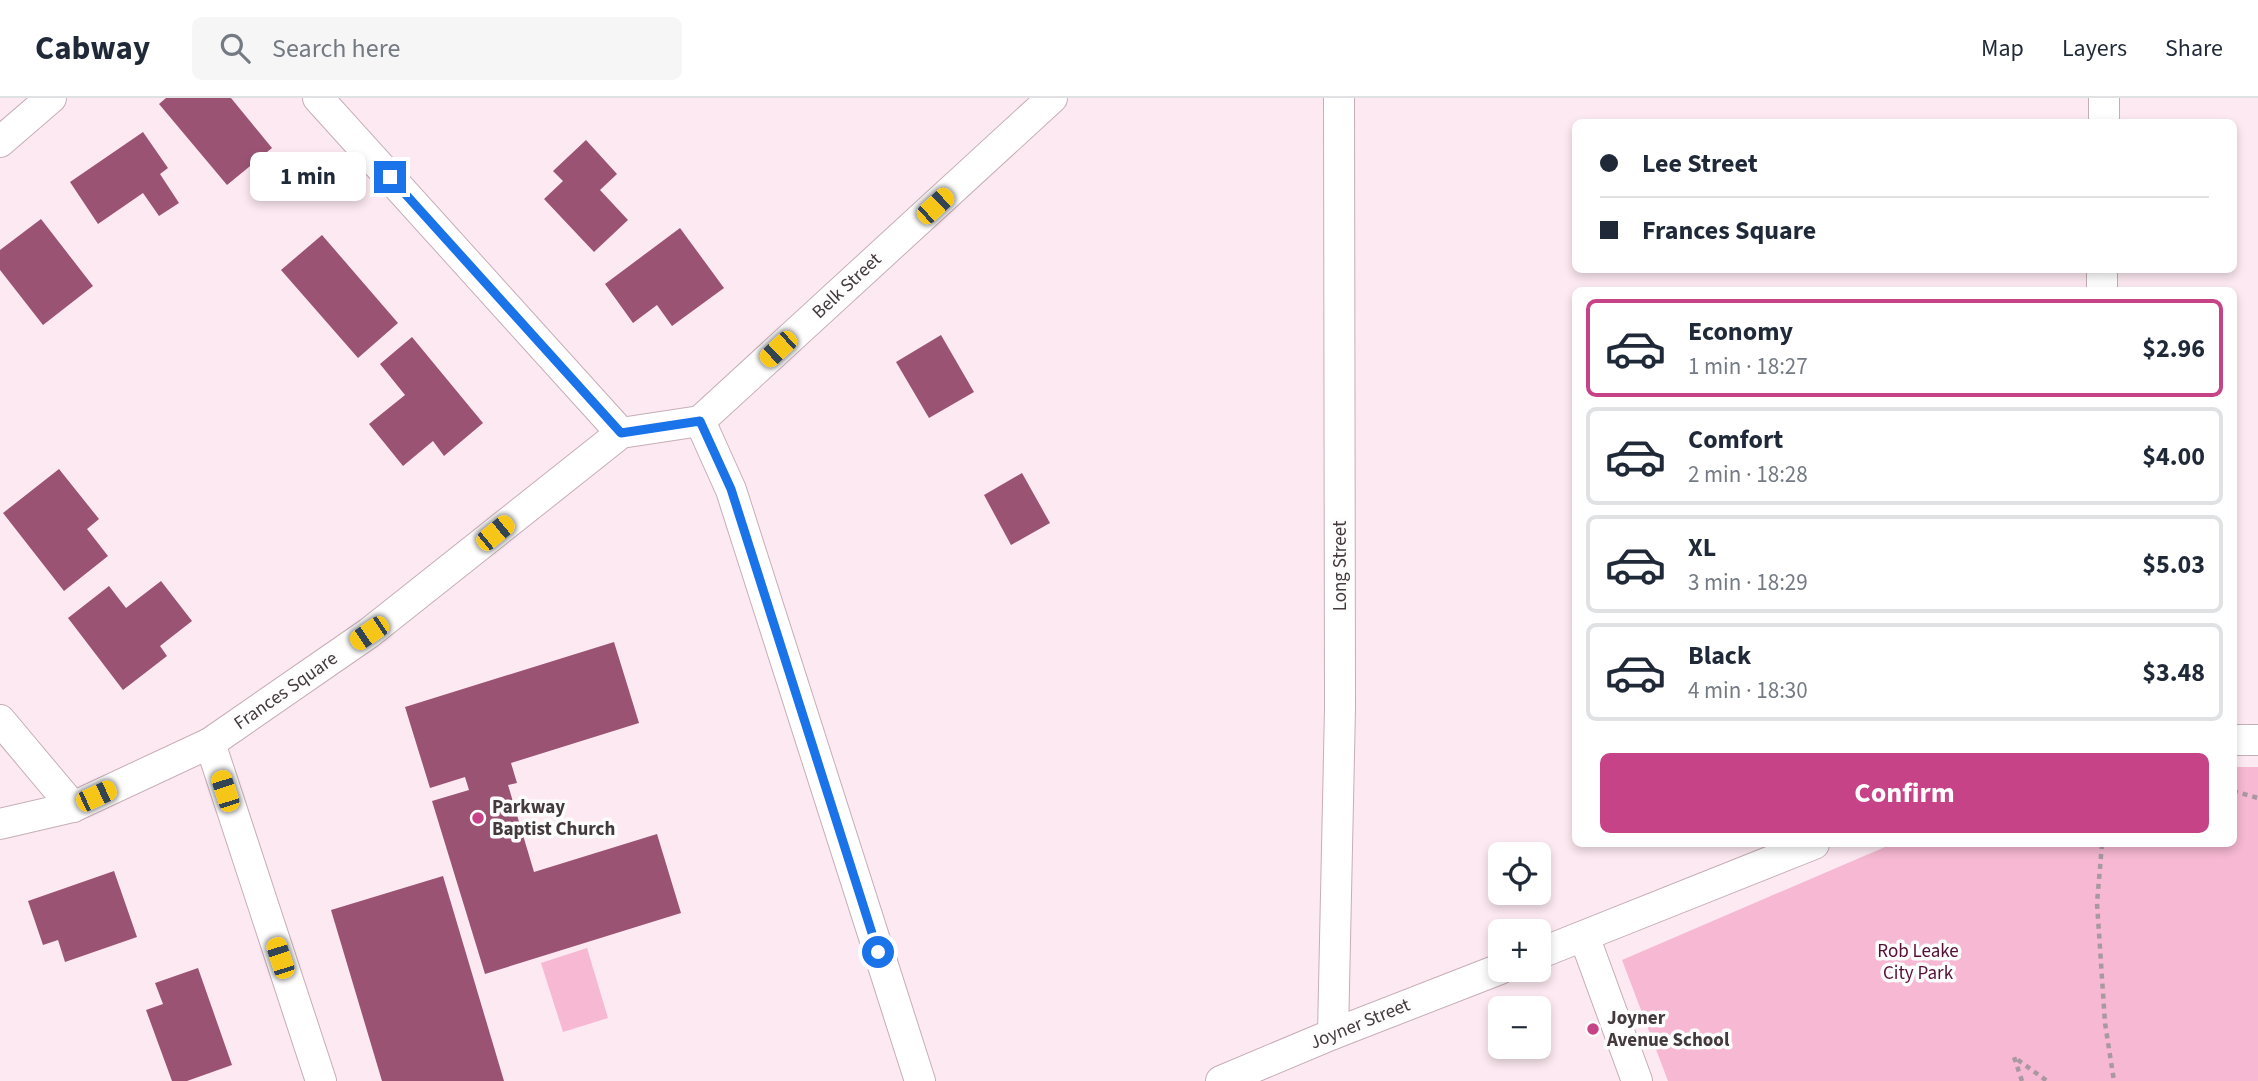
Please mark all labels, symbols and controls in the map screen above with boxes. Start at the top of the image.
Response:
search box [192,17,682,80]
text: Cabway [35,25,150,72]
icon: search [216,29,254,67]
text: Search here [272,30,400,67]
text: Map [1981,31,2024,66]
text: Layers [2062,31,2127,66]
text: Share [2165,31,2223,66]
text: Lee Street [1642,145,1758,182]
callout: 1 min [250,153,366,202]
text: 1 min [280,160,336,193]
route end [374,161,406,193]
car [913,184,958,228]
text: Frances Square [1642,212,1816,249]
street label: Belk Street [806,246,888,325]
text: Economy [1688,313,1793,350]
icon: car [1604,317,1667,380]
car [756,327,801,371]
text: $2.96 [2142,330,2205,367]
text: 1 min · 18:27 [1688,350,1808,383]
text: Comfort [1688,421,1783,458]
icon: car [1604,425,1667,488]
text: $4.00 [2142,438,2205,475]
text: 2 min · 18:28 [1688,458,1808,491]
car [473,512,518,554]
street label: Long Street [1327,520,1354,611]
text: XL [1688,529,1716,566]
icon: car [1604,533,1667,596]
text: $5.03 [2142,546,2205,583]
text: 3 min · 18:29 [1688,566,1808,599]
car [346,613,393,653]
text: Black [1688,637,1751,674]
icon: car [1604,641,1667,704]
street label: Frances Square [229,645,343,737]
text: $3.48 [2142,654,2205,691]
text: 4 min · 18:30 [1688,674,1808,707]
button: Confirm [1600,753,2209,833]
car [209,768,242,814]
car [73,778,120,814]
place label: Parkway Baptist Church [492,794,615,843]
marker: Parkway Baptist Church [470,810,486,826]
map controls [1488,842,1551,1059]
button: locate [1488,842,1551,905]
button: + [1488,919,1551,982]
car [264,935,297,981]
route start [862,936,894,968]
park label: Rob Leake City Park [1877,938,1959,987]
street label: Joyner Street [1306,991,1415,1056]
button: − [1488,996,1551,1059]
place label: Joyner Avenue School [1606,1005,1730,1054]
marker: Joyner Avenue School [1585,1021,1601,1037]

